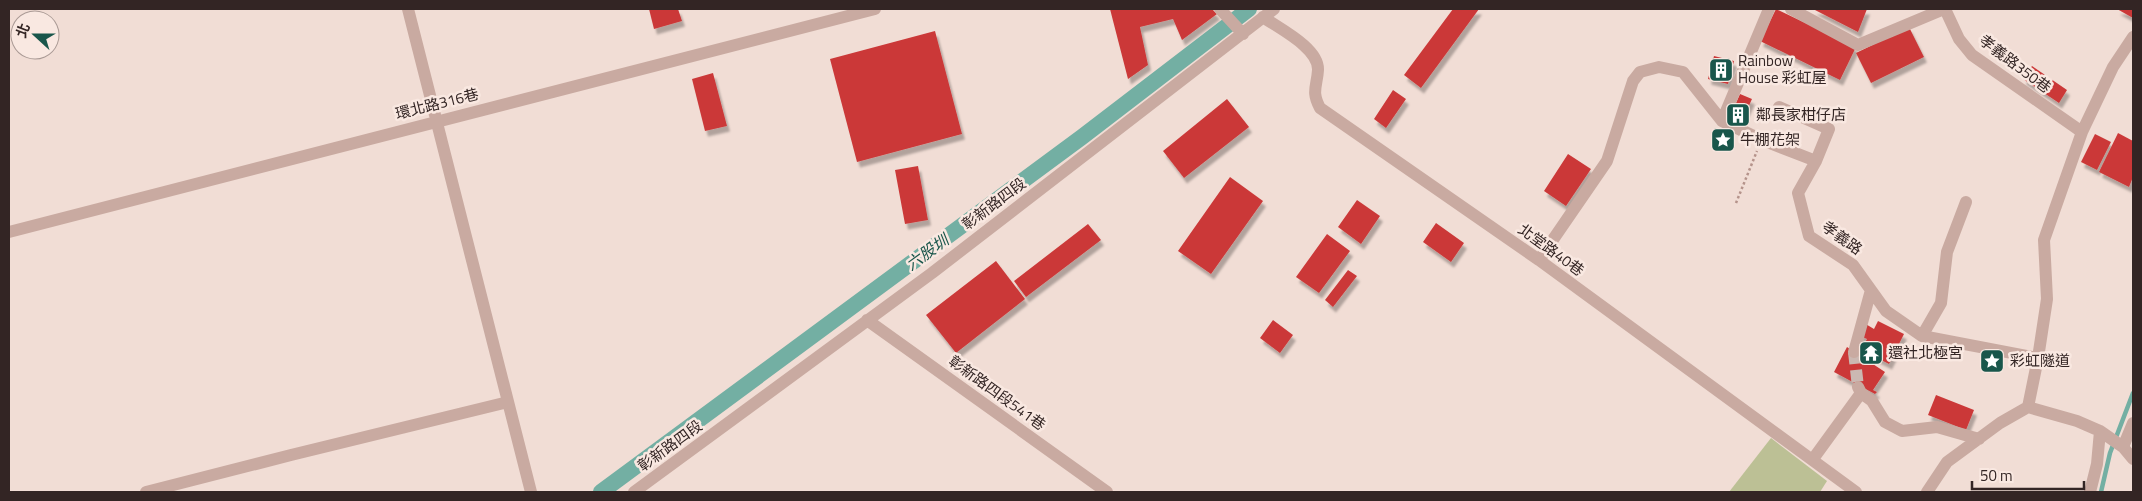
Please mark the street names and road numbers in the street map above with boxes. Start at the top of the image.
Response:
street label: 孝義路350巷 [1974,29,2056,98]
street label: 環北路316巷 [393,82,481,125]
street label: 彰新路四段 [957,172,1031,235]
street label: 孝義路 [1817,215,1867,260]
street label: 北堂路40巷 [1513,218,1589,281]
street label: 彰新路四段541巷 [944,349,1051,436]
street label: 彰新路四段 [633,414,707,477]

